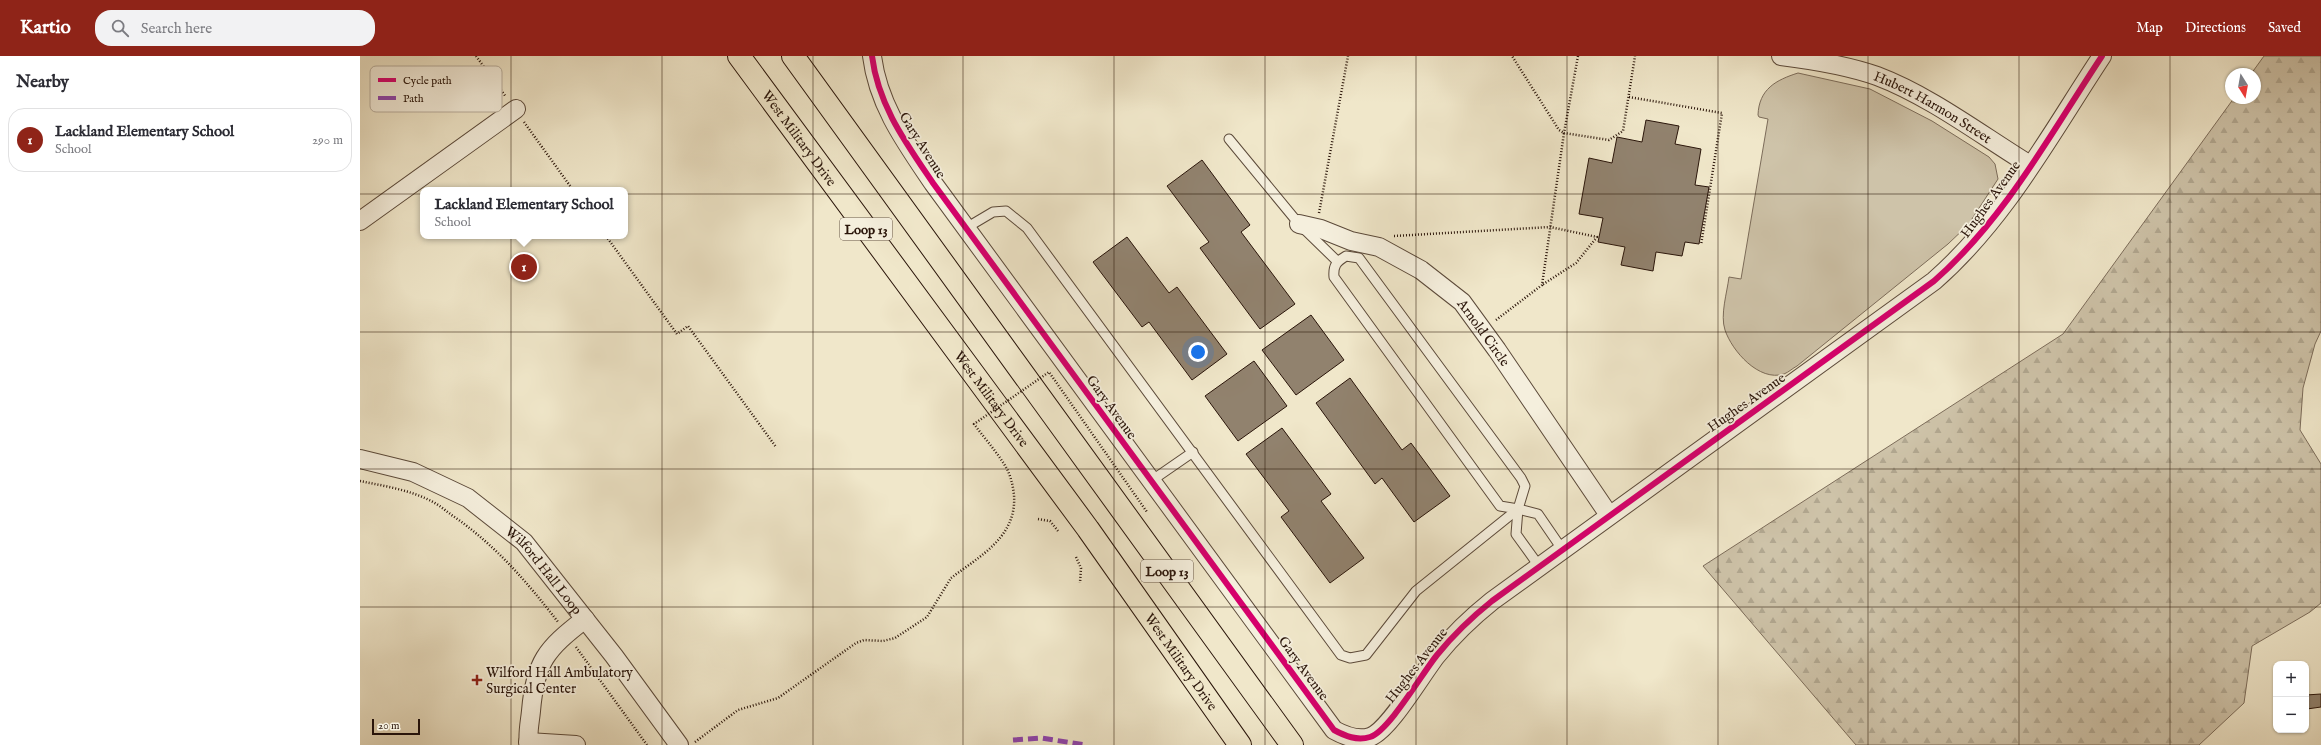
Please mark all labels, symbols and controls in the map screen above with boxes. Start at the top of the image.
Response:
search box [95,10,375,46]
text: Kartio [20,16,71,40]
icon: search [109,17,131,39]
text: Search here [141,19,212,38]
text: Map [2136,19,2163,37]
text: Directions [2185,19,2246,37]
text: Saved [2268,19,2301,37]
legend [370,66,502,112]
street label: Hubert Harmon Street [1871,68,1995,148]
north arrow [2225,68,2261,104]
text: Nearby [16,72,69,93]
text: Cycle path [403,74,452,88]
street label: West Military Drive [757,87,840,191]
text: Path [403,92,424,106]
street label: Gary Avenue [895,109,950,183]
text: Lackland Elementary School [55,122,234,141]
text: 1 [28,132,32,149]
text: 290 m [312,132,343,149]
text: School [55,141,92,158]
street label: Hughes Avenue [1957,157,2025,242]
popup [420,187,628,239]
text: Lackland Elementary School [434,195,614,214]
text: School [434,214,471,231]
road number: Loop 13 [840,218,892,240]
pin: 1 [511,252,537,282]
street label: Arnold Circle [1452,295,1514,371]
your location [1188,342,1208,362]
street label: West Military Drive [950,348,1033,451]
street label: Hughes Avenue [1704,369,1790,436]
street label: Gary Avenue [1082,372,1141,444]
street label: Wilford Hall Loop [501,523,586,619]
road number: Loop 13 [1141,560,1193,582]
street label: West Military Drive [1140,610,1221,715]
street label: Hughes Avenue [1382,624,1452,707]
street label: Gary Avenue [1274,633,1333,705]
map controls [2273,661,2309,733]
button: + [2273,661,2309,697]
place label: Wilford Hall Ambulatory Surgical Center [486,664,633,698]
marker: Wilford Hall Ambulatory Surgical Center [471,674,483,686]
button: − [2273,697,2309,733]
scale bar [372,717,420,736]
text: 20 m [378,719,399,733]

